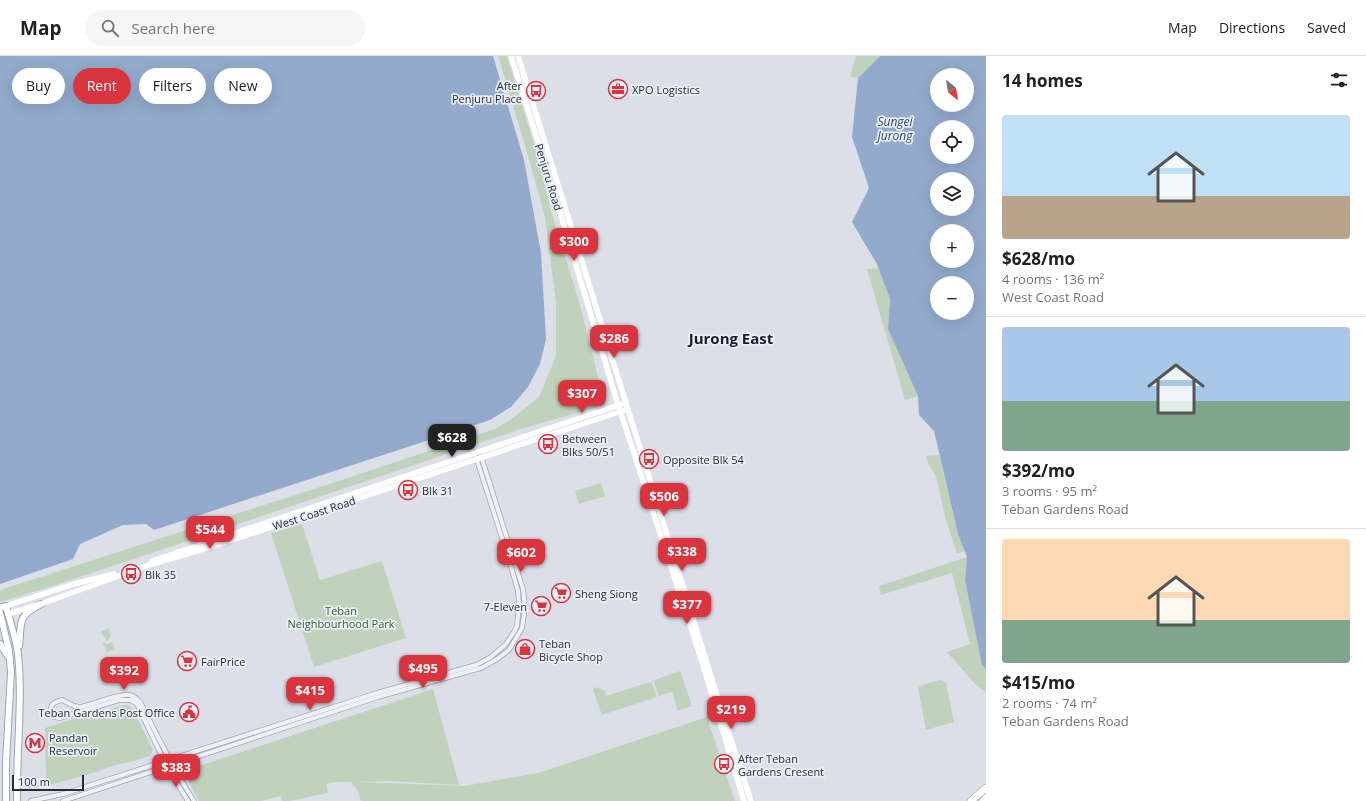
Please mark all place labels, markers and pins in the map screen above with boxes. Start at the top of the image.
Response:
place label: After Penjuru Place [452,78,523,106]
office icon: XPO Logistics [607,78,629,100]
bus stop icon: After Penjuru Place [525,80,547,102]
place label: XPO Logistics [632,82,700,97]
pin: $300 [550,228,598,262]
pin: $286 [590,325,638,359]
pin: $307 [558,380,606,414]
pin: $628 [428,424,476,458]
place label: Between Blks 50/51 [562,431,615,459]
bus stop icon: Between Blks 50/51 [537,433,559,455]
bus stop icon: Opposite Blk 54 [638,448,660,470]
place label: Opposite Blk 54 [663,452,744,467]
bus stop icon: Blk 31 [397,479,419,501]
place label: Blk 31 [422,483,453,498]
pin: $506 [640,483,688,517]
pin: $544 [186,516,234,550]
pin: $338 [658,538,706,572]
pin: $602 [497,539,545,573]
bus stop icon: Blk 35 [120,563,142,585]
place label: Blk 35 [145,567,176,582]
supermarket icon: Sheng Siong [550,582,572,604]
place label: Sheng Siong [575,586,638,601]
pin: $377 [663,591,711,625]
supermarket icon: 7-Eleven [530,595,552,617]
place label: 7-Eleven [484,599,527,614]
place label: Teban Bicycle Shop [539,636,603,664]
shop icon: Teban Bicycle Shop [514,638,536,660]
supermarket icon: FairPrice [176,650,198,672]
place label: FairPrice [201,654,245,669]
pin: $495 [399,655,447,689]
pin: $392 [100,657,148,691]
pin: $415 [286,677,334,711]
pin: $219 [707,696,755,730]
public building icon: Teban Gardens Post Office [178,701,200,723]
place label: Teban Gardens Post Office [39,705,175,720]
place label: Pandan Reservoir [49,730,98,758]
metro station icon: Pandan Reservoir [24,732,46,754]
place label: After Teban Gardens Cresent [738,751,824,779]
bus stop icon: After Teban Gardens Cresent [713,753,735,775]
pin: $383 [152,754,200,788]

